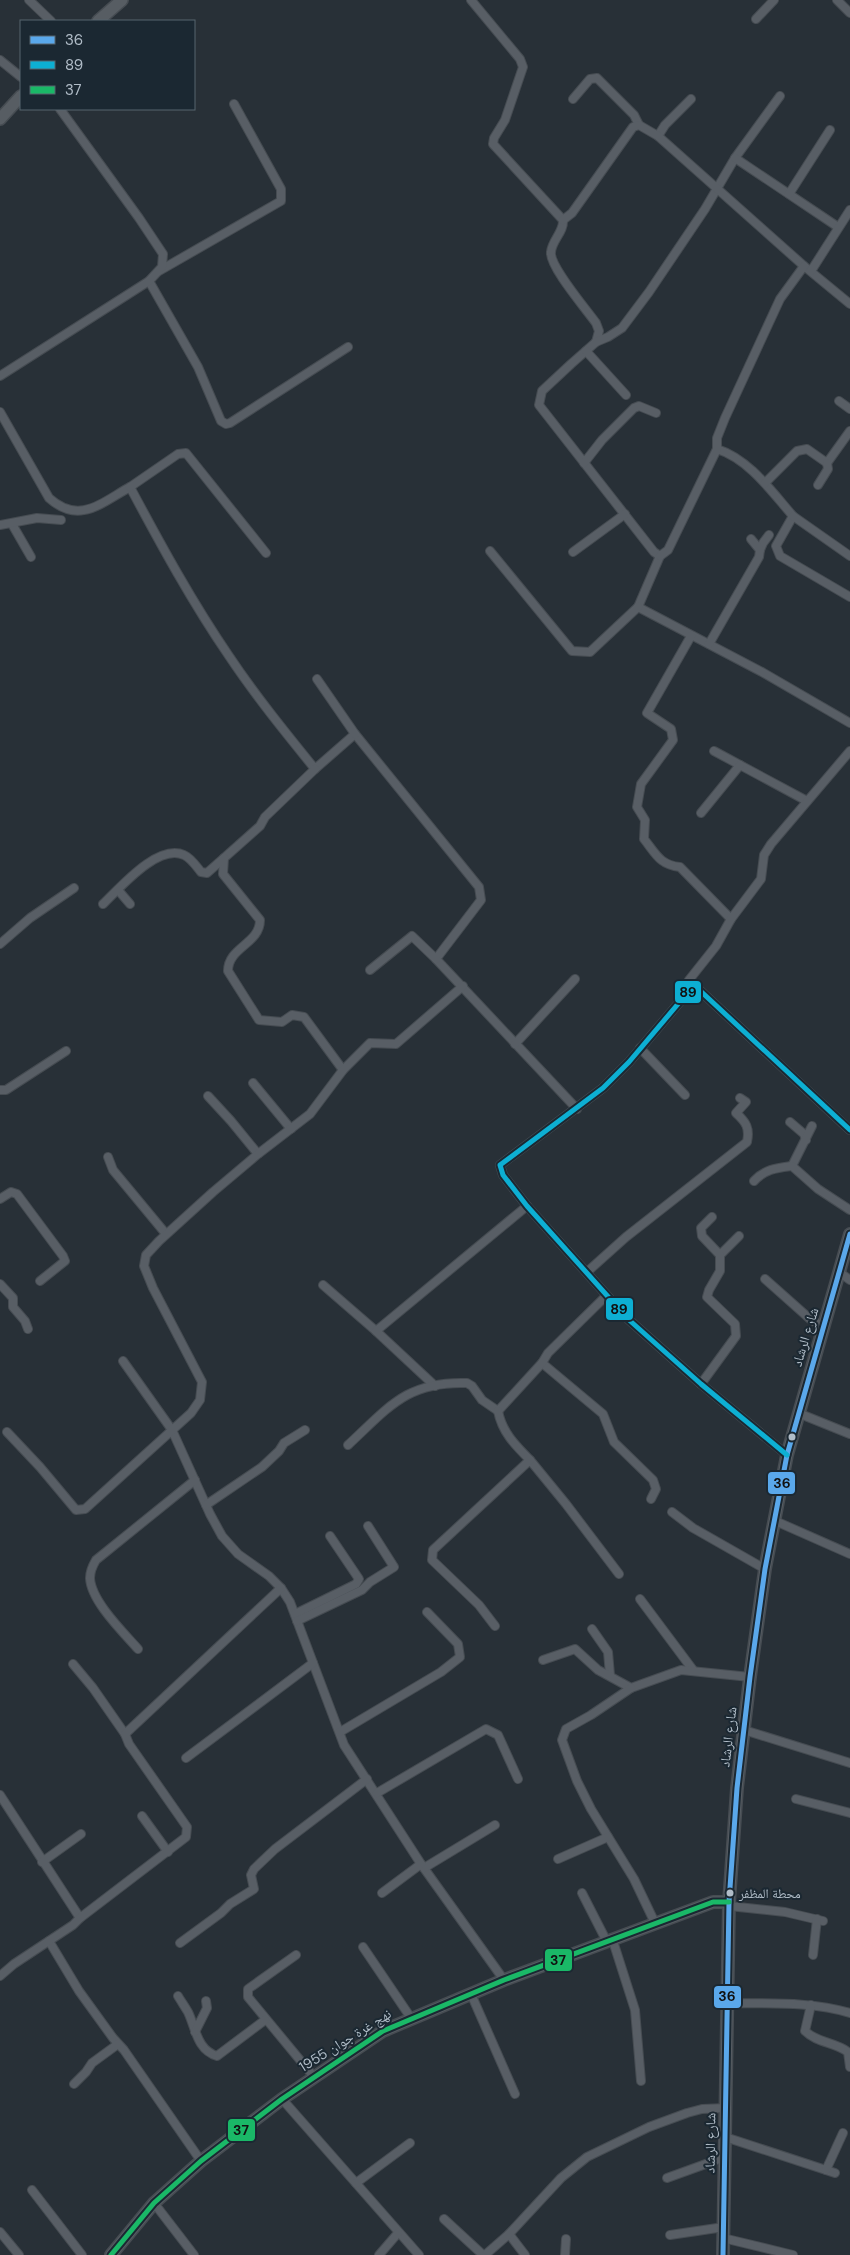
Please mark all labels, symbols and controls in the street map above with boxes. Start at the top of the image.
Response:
legend [20,20,195,110]
text: 36 [65,30,83,50]
text: 89 [65,55,83,75]
text: 37 [65,80,82,100]
line badge: 89 [674,980,702,1004]
text: 89 [679,983,697,1001]
line badge: 89 [605,1297,634,1321]
text: 89 [610,1300,628,1318]
street label: شارع الرشاد [787,1305,823,1369]
unlabelled marker [787,1432,797,1442]
line badge: 36 [767,1471,796,1495]
text: 36 [773,1474,791,1492]
street label: شارع الرشاد [715,1706,742,1768]
place label: محطة المظفر [738,1885,801,1902]
marker: محطة المظفر [725,1888,735,1898]
line badge: 37 [544,1948,573,1972]
text: 37 [550,1951,566,1969]
line badge: 36 [713,1985,742,2009]
text: 36 [718,1987,736,2005]
street label: نهج غرة جوان 1955 [296,2004,395,2076]
street label: شارع الرشاد [700,2112,721,2174]
line badge: 37 [227,2118,256,2142]
text: 37 [233,2121,249,2139]

